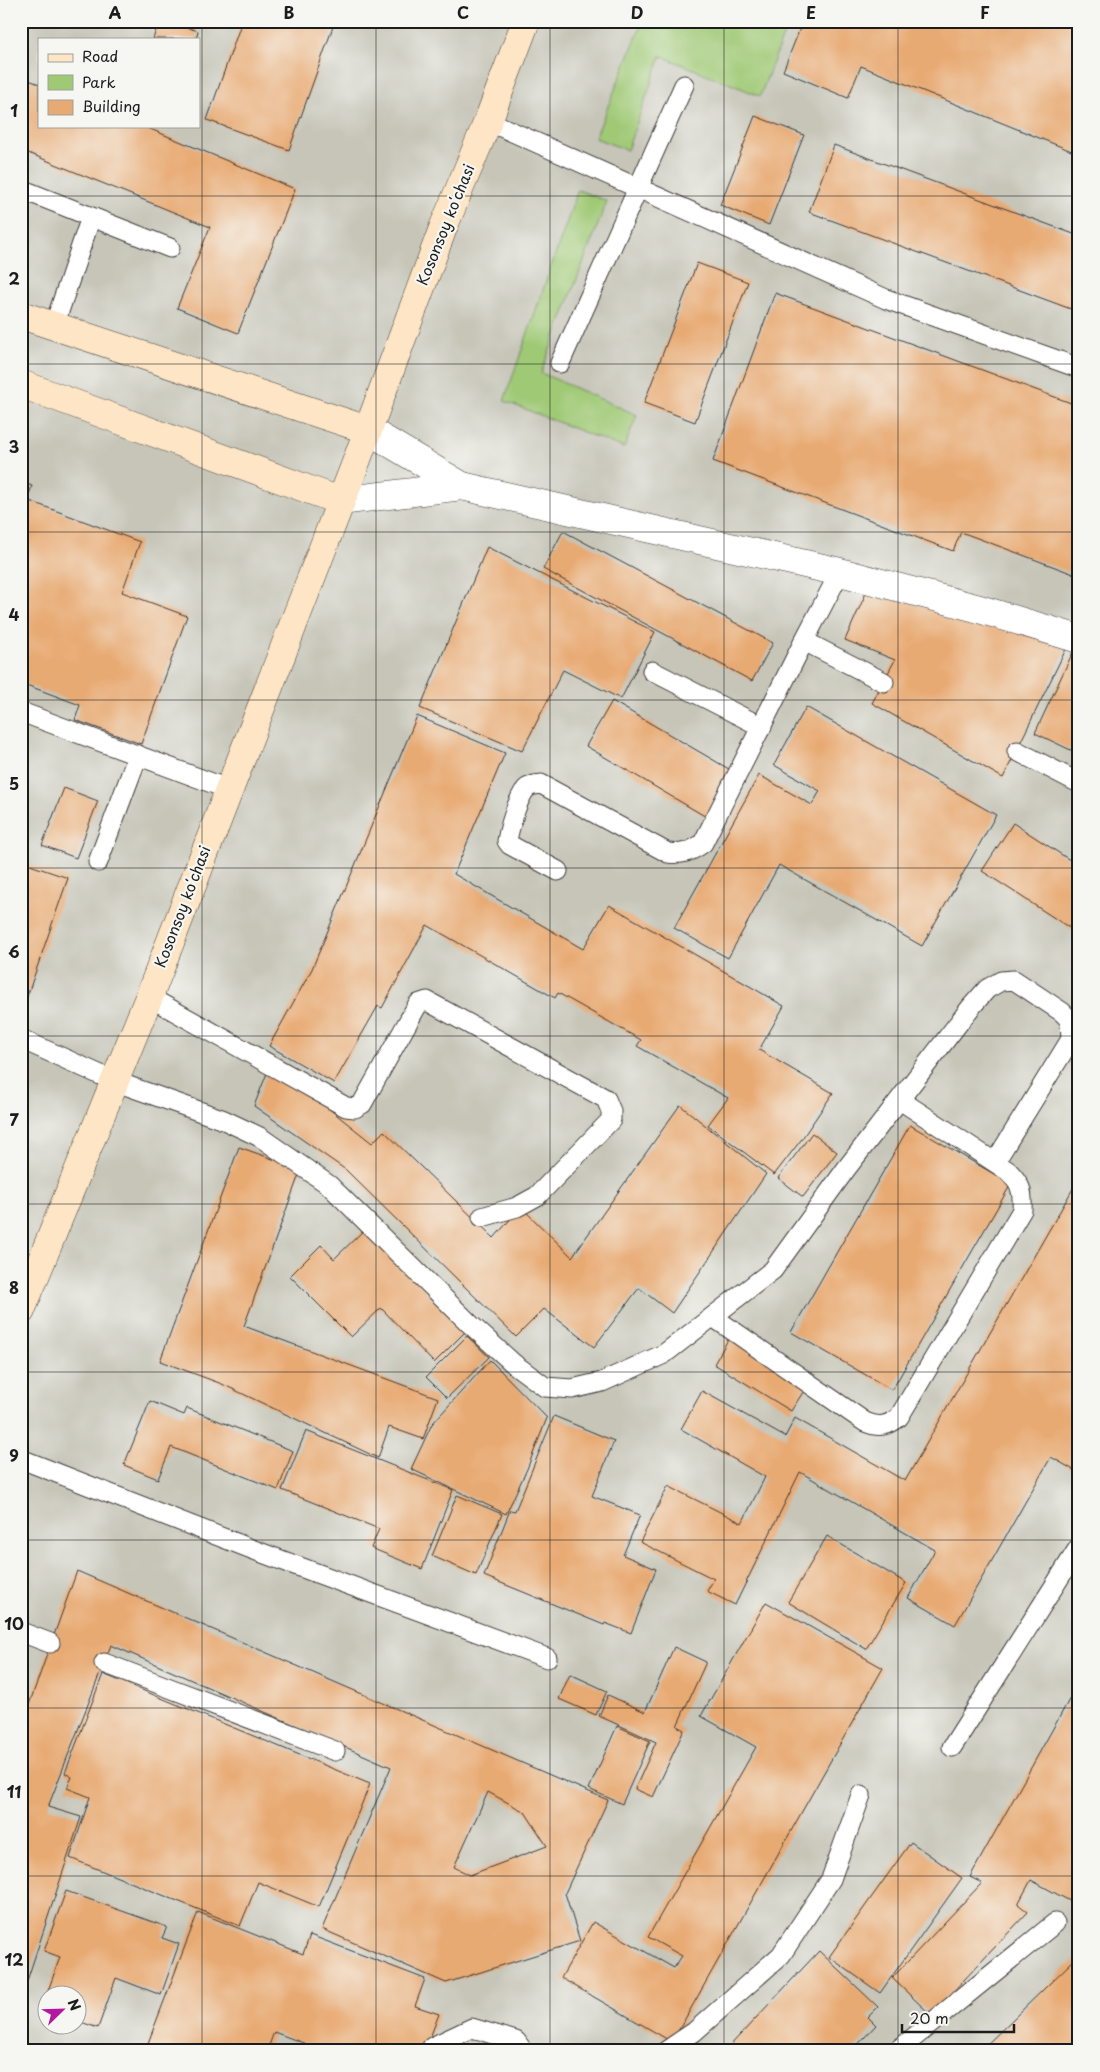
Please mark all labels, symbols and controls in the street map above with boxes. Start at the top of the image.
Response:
text: A [109,0,122,24]
text: B [284,0,295,24]
text: C [457,0,469,24]
text: D [631,0,643,24]
text: E [806,0,816,24]
text: F [980,0,990,24]
legend [38,38,200,128]
text: Road [82,44,118,67]
text: Park [82,70,116,93]
text: Building [82,94,141,117]
text: 1 [10,98,18,122]
street label: Kosonsoy koʻchasi [410,160,479,289]
text: 2 [8,266,20,290]
text: 3 [9,434,19,458]
text: 4 [9,602,20,626]
text: 5 [9,771,19,795]
street label: Kosonsoy koʻchasi [148,842,215,971]
text: 6 [8,939,20,963]
text: 7 [9,1107,19,1131]
text: 8 [9,1275,19,1299]
text: 9 [9,1443,19,1467]
text: 10 [4,1611,24,1635]
text: 11 [7,1779,21,1803]
text: 12 [5,1947,23,1971]
north arrow [38,1984,88,2034]
text: N [63,1996,86,2014]
scale bar [902,2002,1015,2034]
text: 20 m [910,2006,949,2029]

